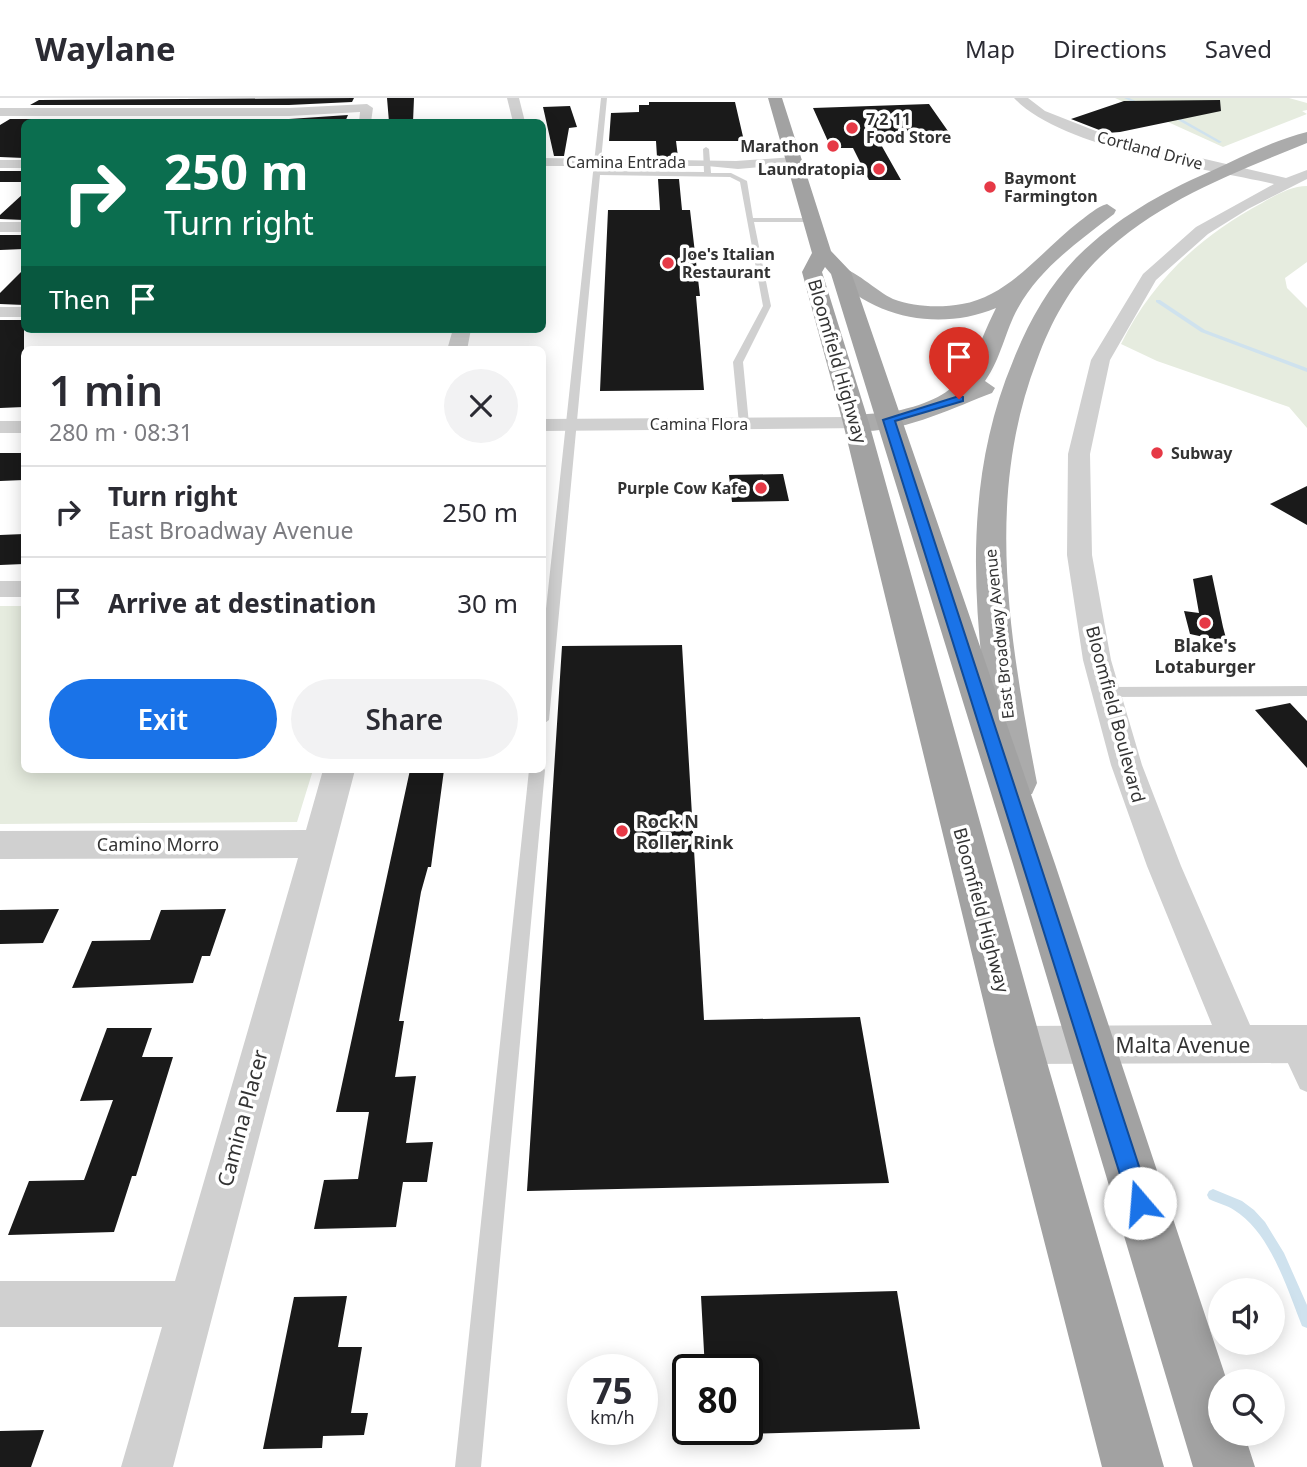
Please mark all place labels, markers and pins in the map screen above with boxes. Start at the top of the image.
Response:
place label: 7 2 11 Food Store [866,108,951,148]
marker: 7 2 11 Food Store [844,120,860,136]
place label: Marathon [740,135,819,157]
marker: Marathon [825,138,841,154]
place label: Laundratopia [758,158,865,180]
marker: Laundratopia [871,161,887,177]
place label: Baymont Farmington [1004,167,1098,207]
marker: Baymont Farmington [982,179,998,195]
place label: Joe's Italian Restaurant [680,243,775,283]
marker: Joe's Italian Restaurant [660,255,676,271]
pin [929,327,989,399]
place label: Subway [1171,442,1233,464]
marker: Subway [1149,445,1165,461]
place label: Purple Cow Kafe [617,477,747,499]
marker: Purple Cow Kafe [753,480,769,496]
marker: Blake's Lotaburger [1197,615,1213,631]
place label: Blake's Lotaburger [1154,633,1256,678]
place label: Rock N Roller Rink [636,809,734,854]
marker: Rock N Roller Rink [614,823,630,839]

